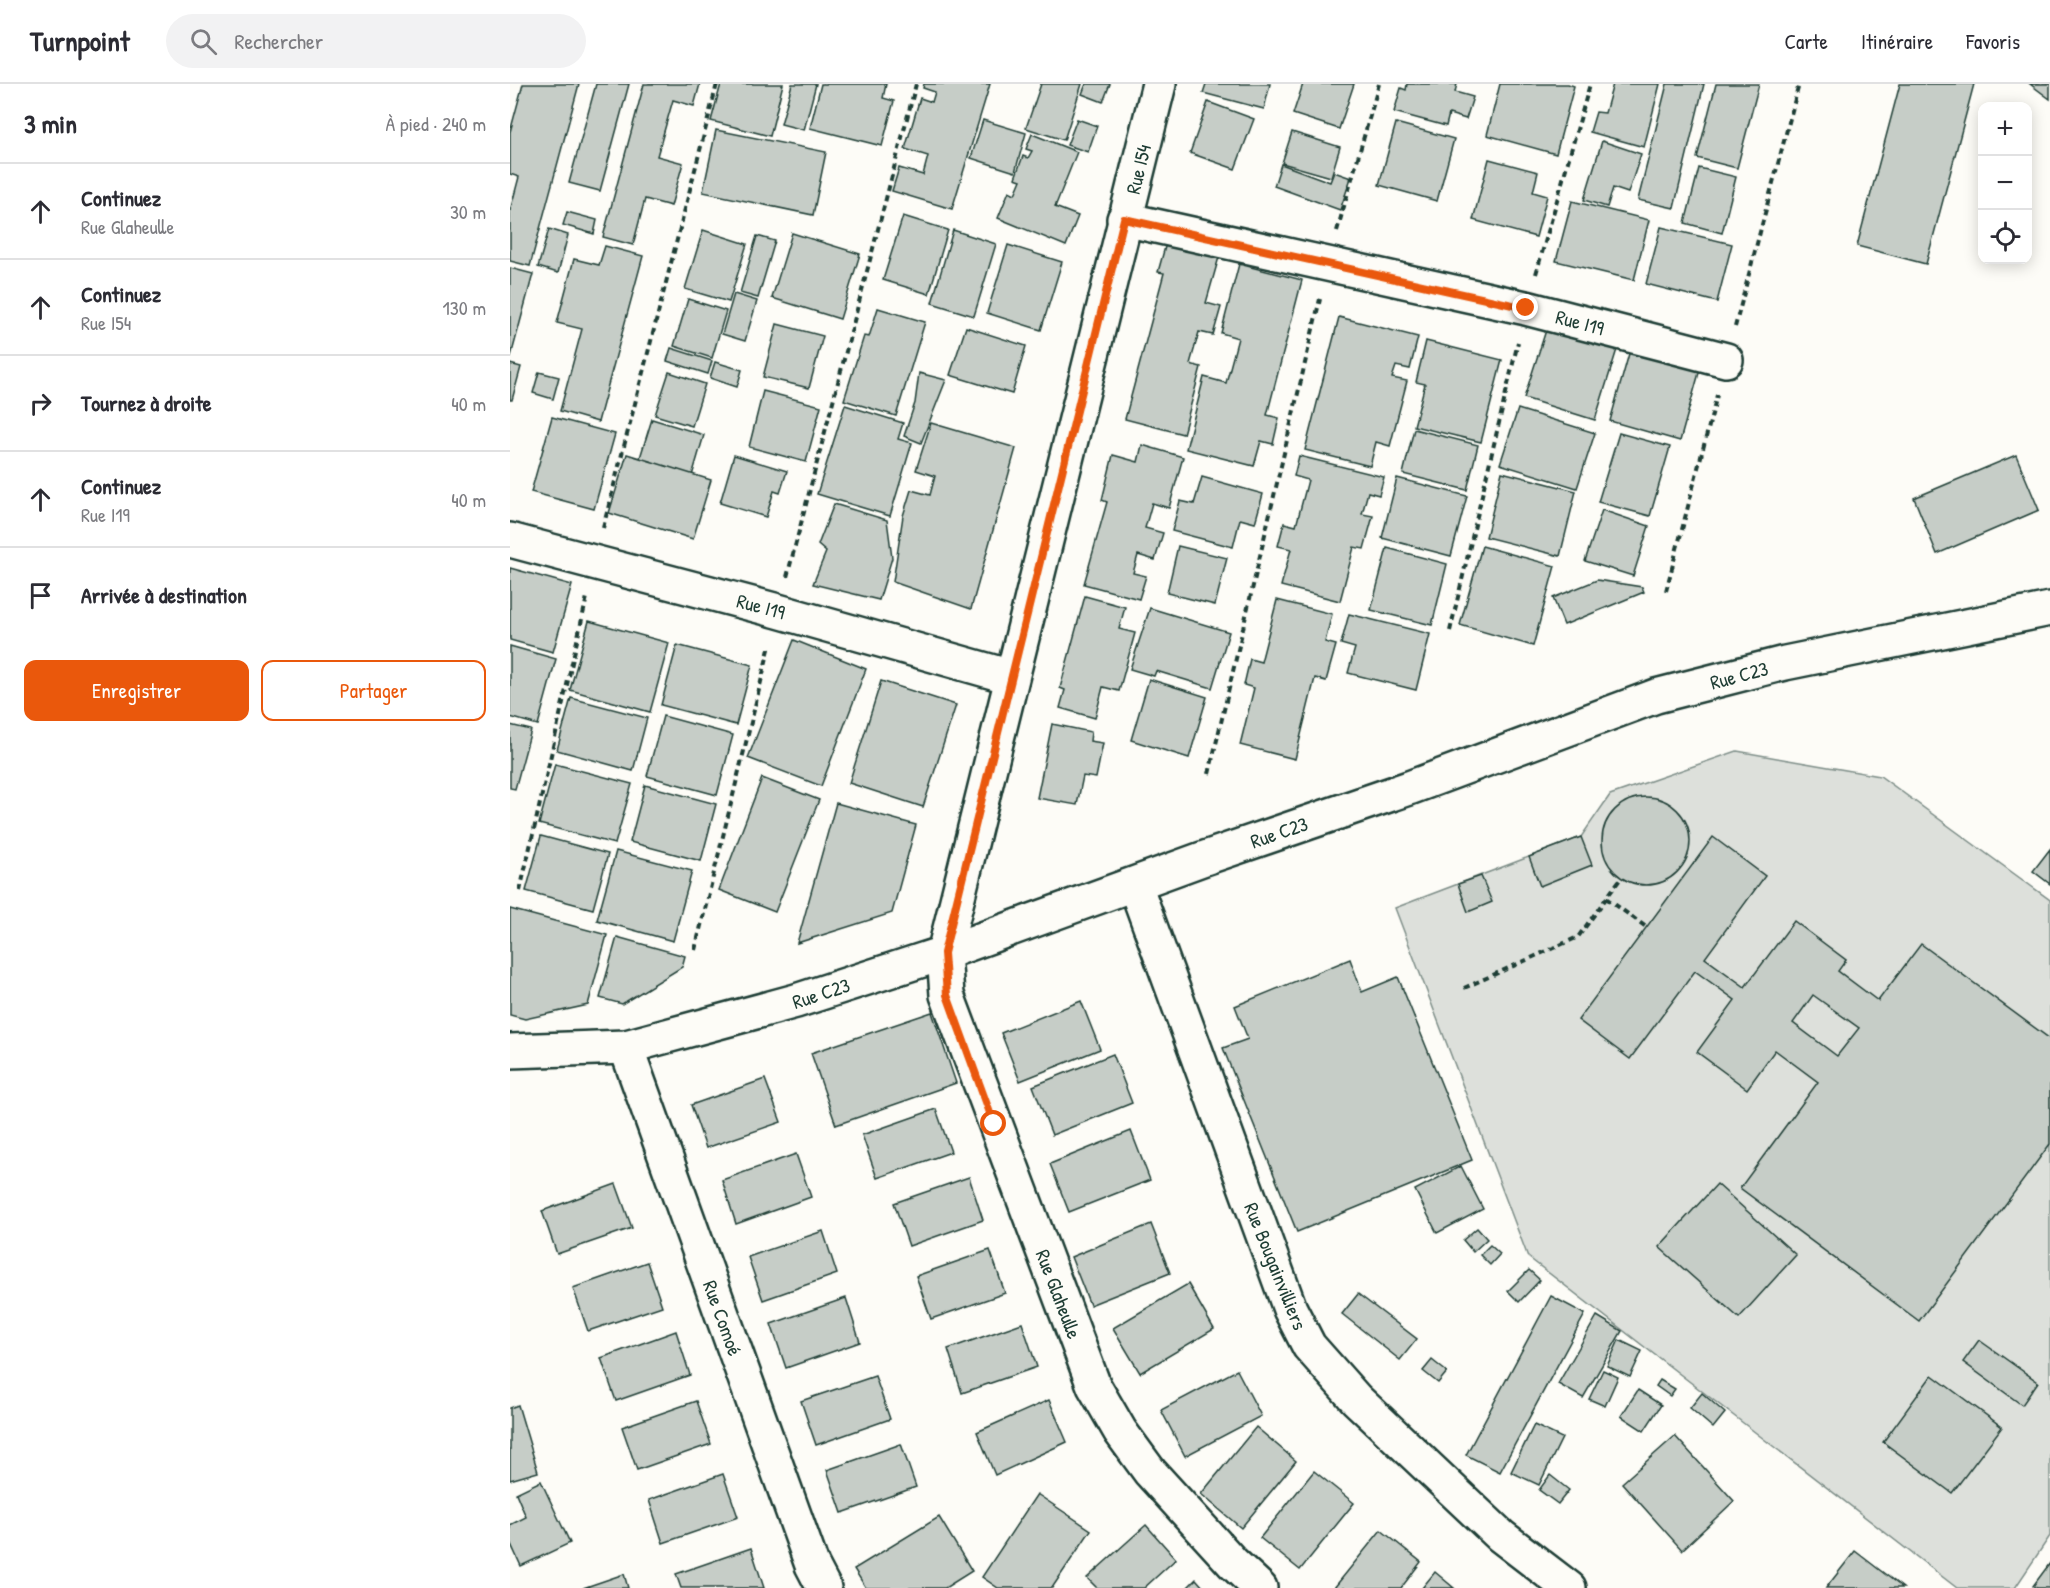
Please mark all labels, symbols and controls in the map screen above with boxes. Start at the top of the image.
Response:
search box [166,14,586,68]
text: Turnpoint [30,22,130,60]
icon: search [187,25,220,58]
text: Rechercher [235,26,323,56]
text: Carte [1785,27,1828,56]
text: Itinéraire [1861,27,1933,56]
text: Favoris [1966,27,2020,56]
map controls [1978,102,2032,264]
button: + [1978,102,2032,156]
text: 3 min [24,106,77,141]
text: À pied · 240 m [386,110,486,137]
street label: Rue I54 [1119,141,1157,197]
button: − [1978,156,2032,210]
text: Continuez [81,183,161,213]
icon: ahead [24,195,57,228]
text: 30 m [450,198,486,225]
button: locate [1978,210,2032,264]
text: Rue Glaheulle [81,213,174,240]
text: Continuez [81,279,161,309]
icon: ahead [24,291,57,324]
text: 130 m [443,294,486,321]
route end [1512,294,1538,320]
street label: Rue I19 [1553,303,1607,341]
text: Rue I54 [81,309,131,336]
icon: right [24,387,57,420]
text: Tournez à droite [81,388,211,418]
text: 40 m [451,390,486,417]
text: Continuez [81,471,161,501]
icon: ahead [24,483,57,516]
text: 40 m [451,486,486,513]
text: Rue I19 [81,501,130,528]
icon: arrive [24,579,57,612]
text: Arrivée à destination [81,580,247,610]
street label: Rue I19 [734,587,788,625]
street label: Rue C23 [1707,654,1771,696]
button: Enregistrer [24,660,249,721]
button: Partager [261,660,486,721]
street label: Rue C23 [1247,810,1311,854]
street label: Rue C23 [789,971,853,1015]
route start [980,1110,1006,1136]
street label: Rue Bougainvilliers [1238,1198,1314,1334]
street label: Rue Glaheulle [1030,1246,1088,1342]
street label: Rue Comoé [697,1277,749,1359]

